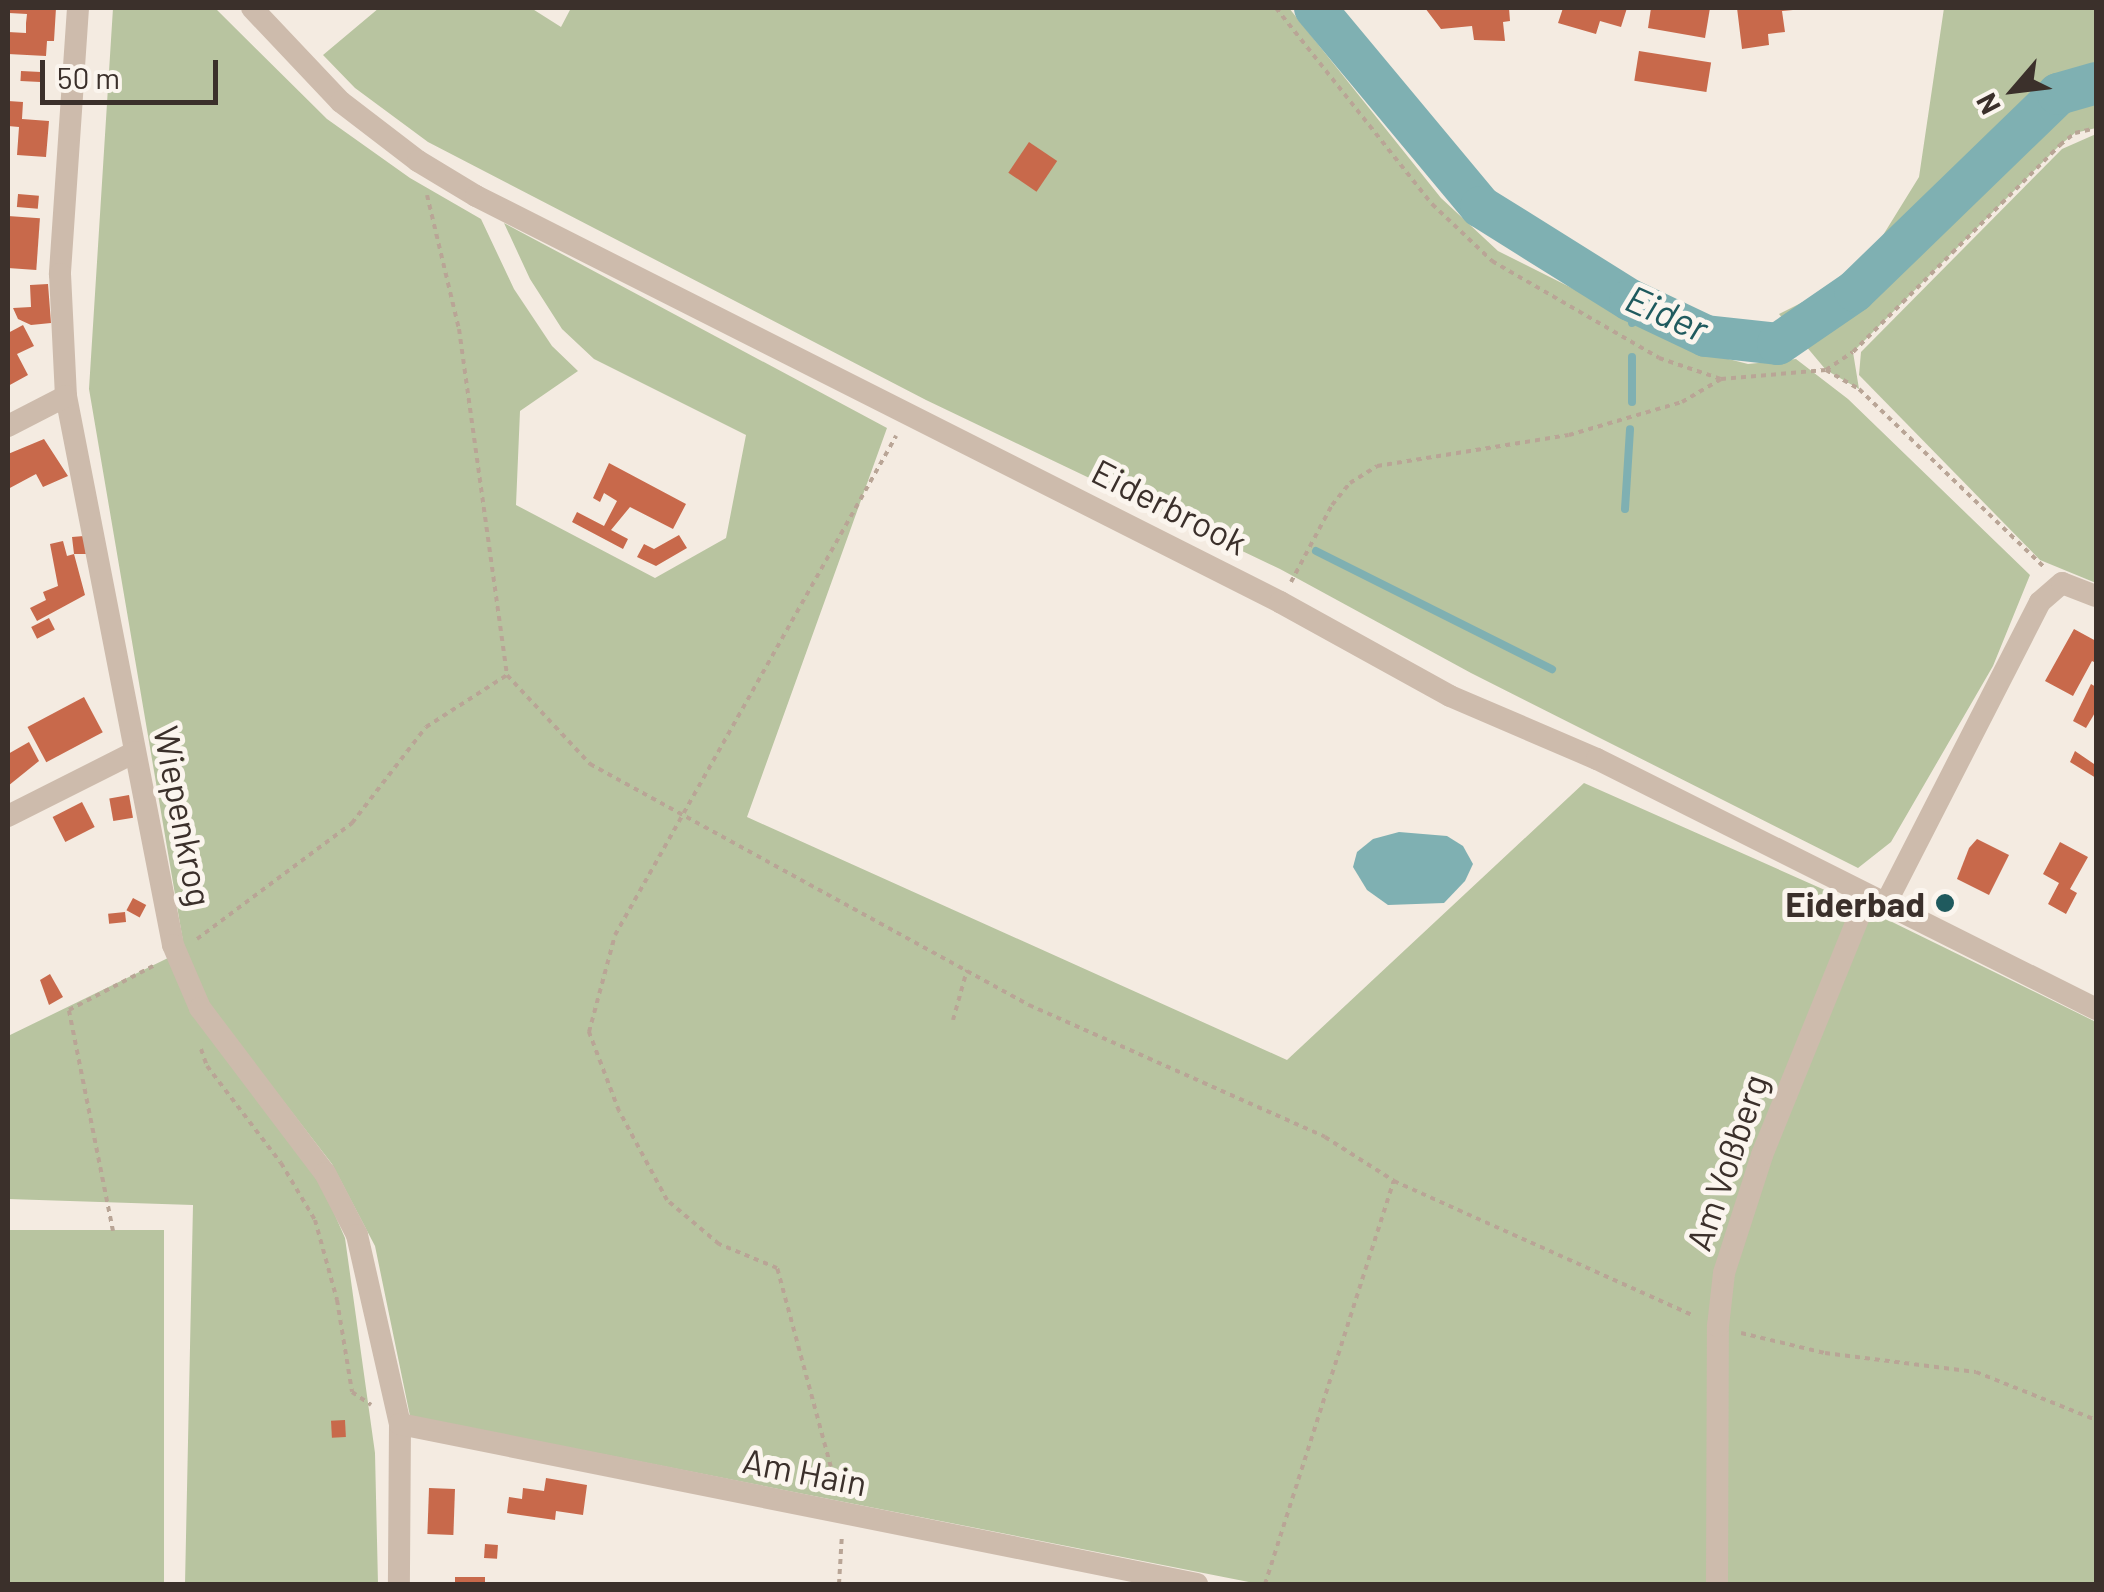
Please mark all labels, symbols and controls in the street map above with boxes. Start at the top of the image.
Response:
scale bar [45,40,222,102]
north arrow [1964,40,2064,140]
text: 50 m [57,59,120,95]
text: N [1968,88,2007,120]
water label: Eider [1619,275,1715,351]
street label: Eiderbrook [1086,449,1254,563]
street label: Wiepenkrog [146,722,222,910]
place label: Eiderbad [1785,882,1925,924]
marker: Eiderbad [1934,892,1956,914]
street label: Am Voßberg [1676,1069,1776,1255]
street label: Am Hain [739,1438,871,1504]

